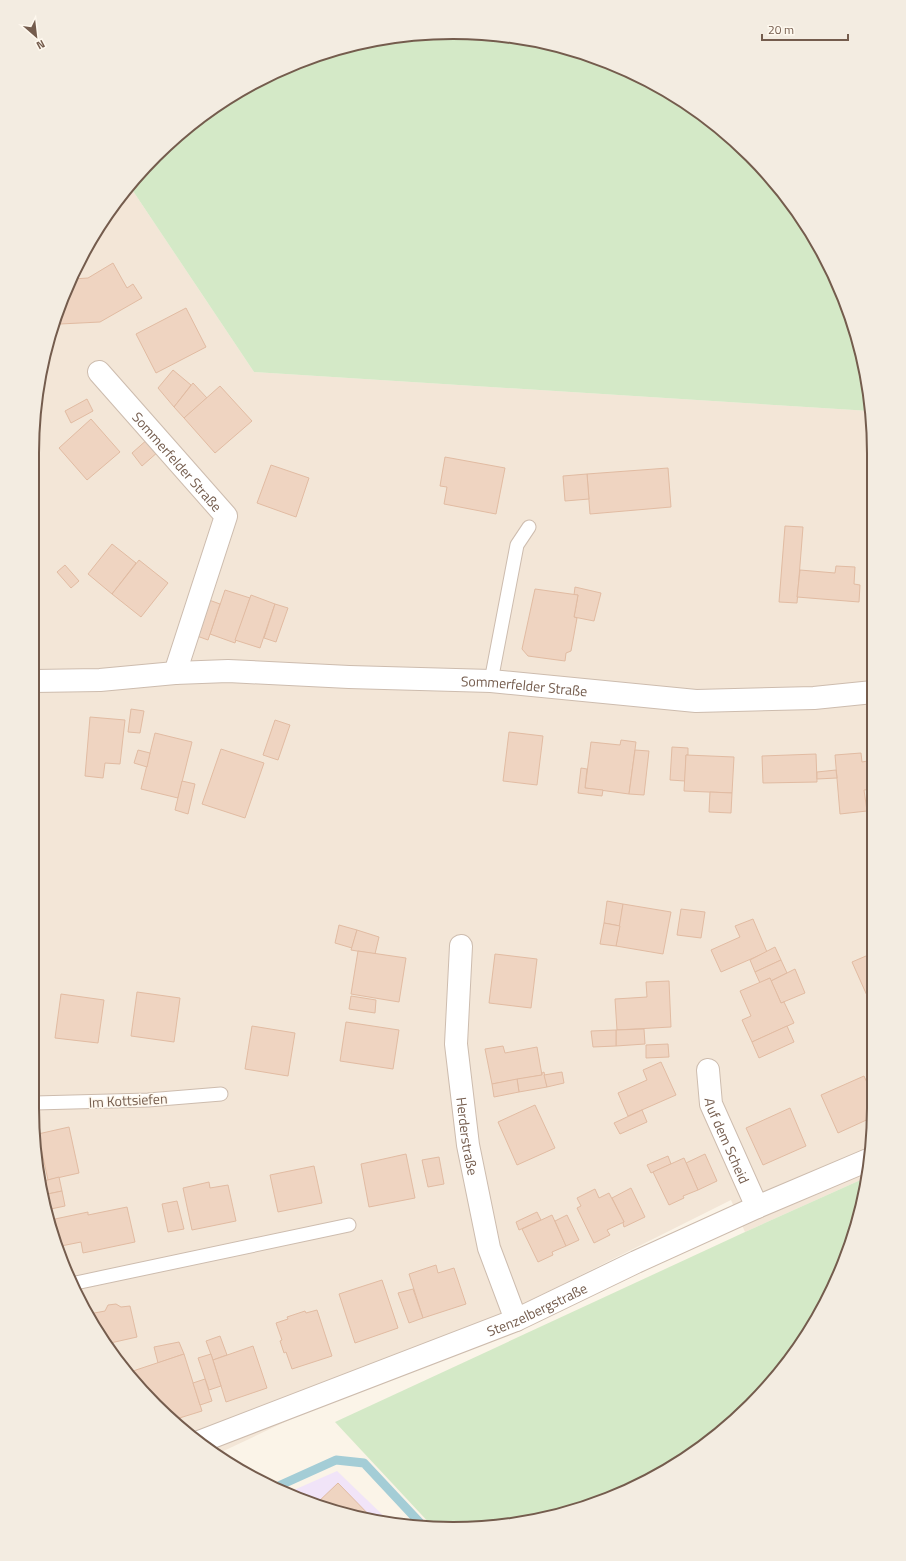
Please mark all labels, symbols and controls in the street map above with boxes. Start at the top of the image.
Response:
north arrow [16,16,56,56]
scale bar [762,16,848,42]
text: 20 m [768,20,794,39]
text: N [34,36,48,54]
street label: Sommerfelder Straße [128,407,228,516]
street label: Sommerfelder Straße [461,670,589,701]
street label: Im Kottsiefen [88,1087,168,1113]
street label: Herderstraße [452,1096,484,1177]
street label: Auf dem Scheid [700,1097,756,1187]
street label: Stenzelbergstraße [483,1277,590,1341]

